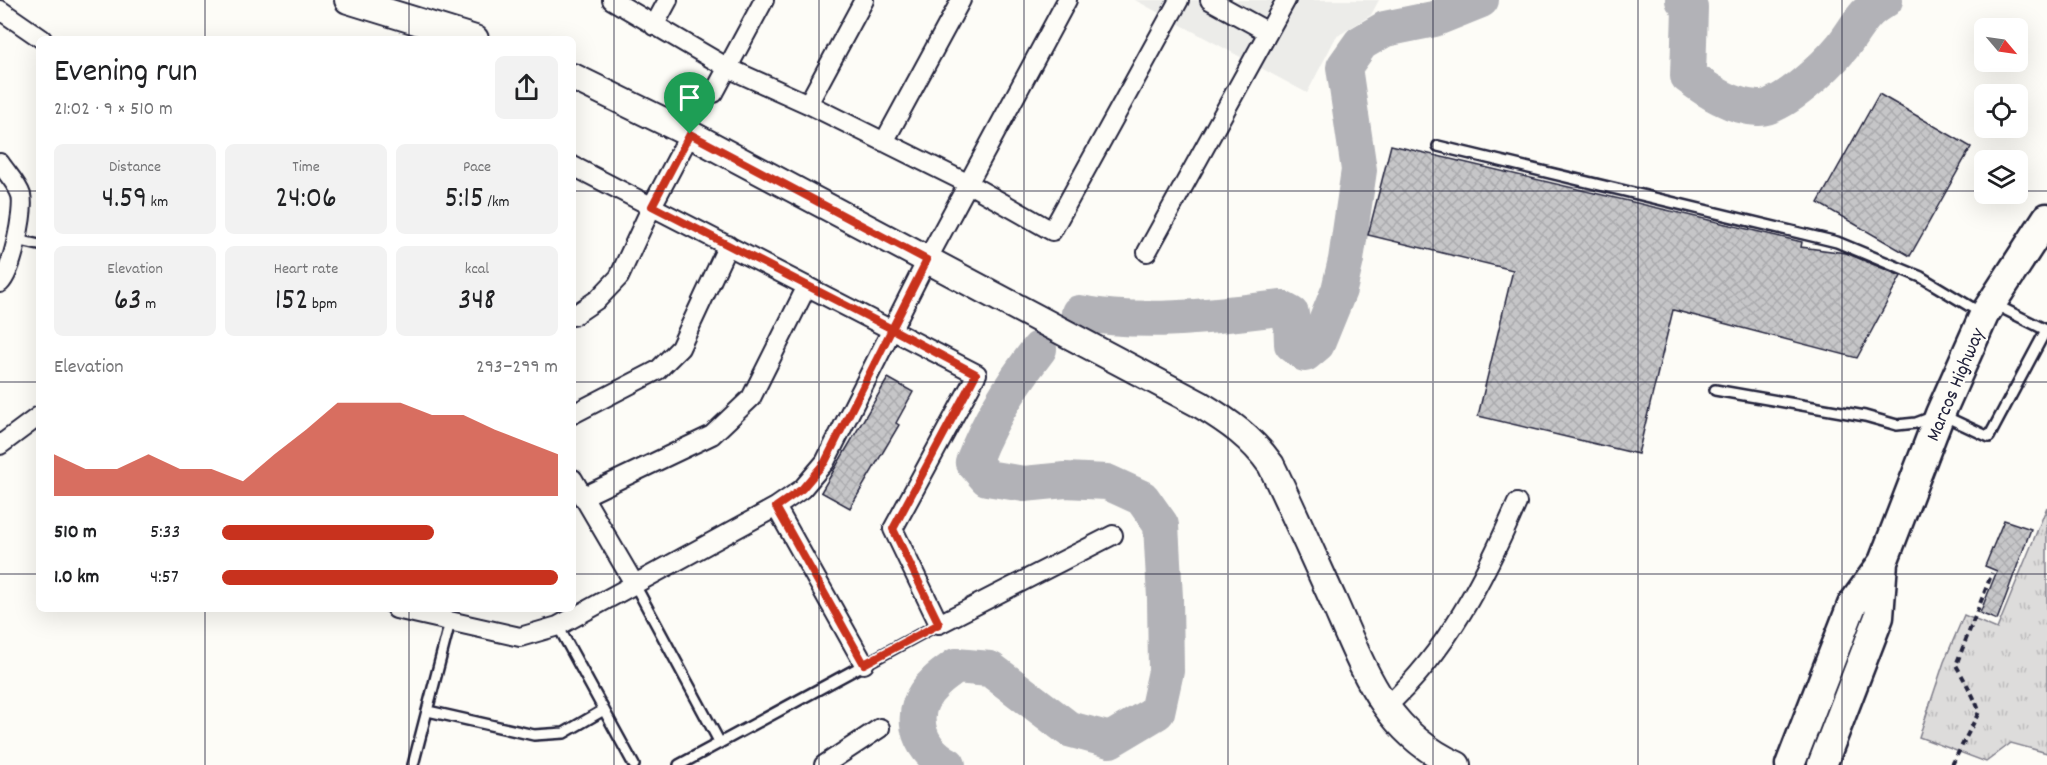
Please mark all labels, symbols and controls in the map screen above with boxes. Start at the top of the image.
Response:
north arrow [1974,18,2028,72]
map controls [1974,18,2028,204]
text: Evening run [54,50,198,97]
button: share [495,56,558,119]
pin [664,72,715,134]
icon: arrive [673,81,706,114]
button: locate [1974,84,2028,138]
text: 21:02 · 9 × 510 m [54,96,173,124]
button: layers [1974,150,2028,204]
text: Distance [109,156,161,179]
text: Time [292,156,320,179]
text: Pace [463,156,491,179]
text: 4.59 [102,179,147,222]
text: 24:06 [275,179,337,222]
text: 5:15 [444,179,484,222]
text: km [147,191,168,214]
text: /km [484,191,510,214]
text: Elevation [107,258,163,281]
text: Heart rate [274,258,338,281]
text: kcal [465,258,489,281]
text: 63 [114,281,142,324]
text: 152 [275,281,308,324]
text: 348 [458,281,496,324]
text: m [142,293,156,316]
text: bpm [308,293,337,316]
street label: Marcos Highway [1920,323,1994,446]
text: Elevation [54,354,124,382]
text: 293–299 m [476,354,558,382]
text: 510 m [54,519,97,547]
text: 5:33 [150,519,180,547]
text: 1.0 km [54,564,99,592]
text: 4:57 [150,564,179,592]

